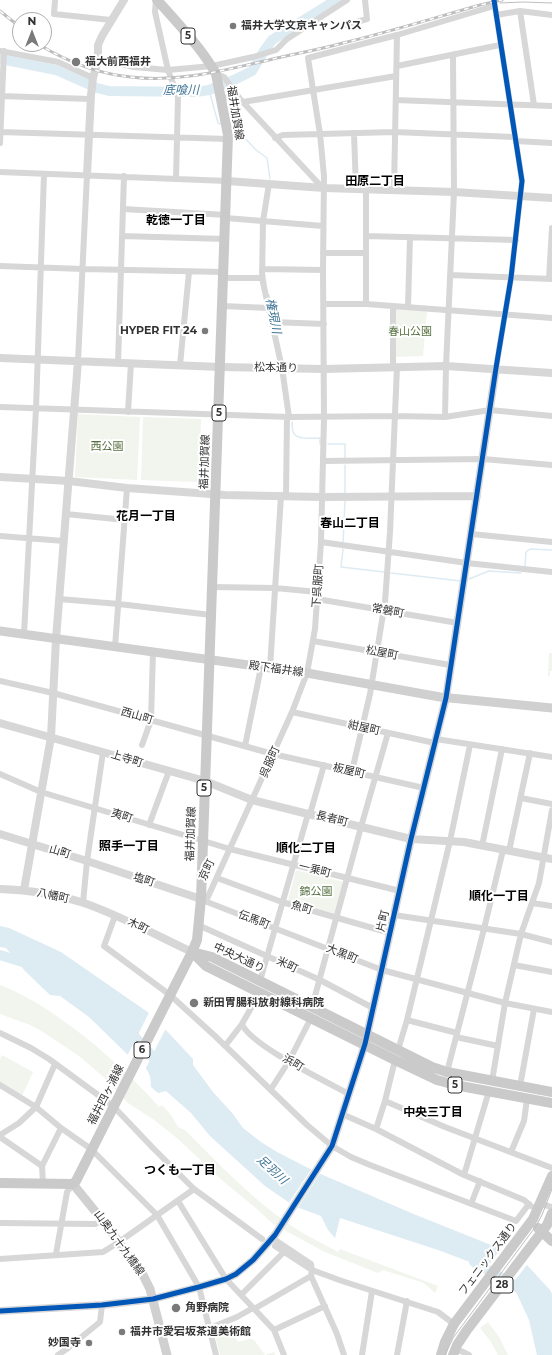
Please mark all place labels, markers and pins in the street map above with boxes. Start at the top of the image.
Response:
place label: 福井大学文京キャンパス [241,19,362,33]
marker: 福井大学文京キャンパス [228,21,238,31]
place label: 福大前西福井 [85,55,151,69]
marker: 福大前西福井 [70,56,82,68]
place label: HYPER FIT 24 [120,324,197,338]
marker: HYPER FIT 24 [200,326,210,336]
place label: 新田胃腸科放射線科病院 [203,996,324,1010]
marker: 新田胃腸科放射線科病院 [188,997,200,1009]
place label: 角野病院 [185,1301,229,1315]
marker: 角野病院 [170,1302,182,1314]
place label: 福井市愛宕坂茶道美術館 [130,1325,251,1339]
marker: 福井市愛宕坂茶道美術館 [117,1327,127,1337]
place label: 妙国寺 [48,1336,81,1350]
marker: 妙国寺 [84,1338,94,1348]

